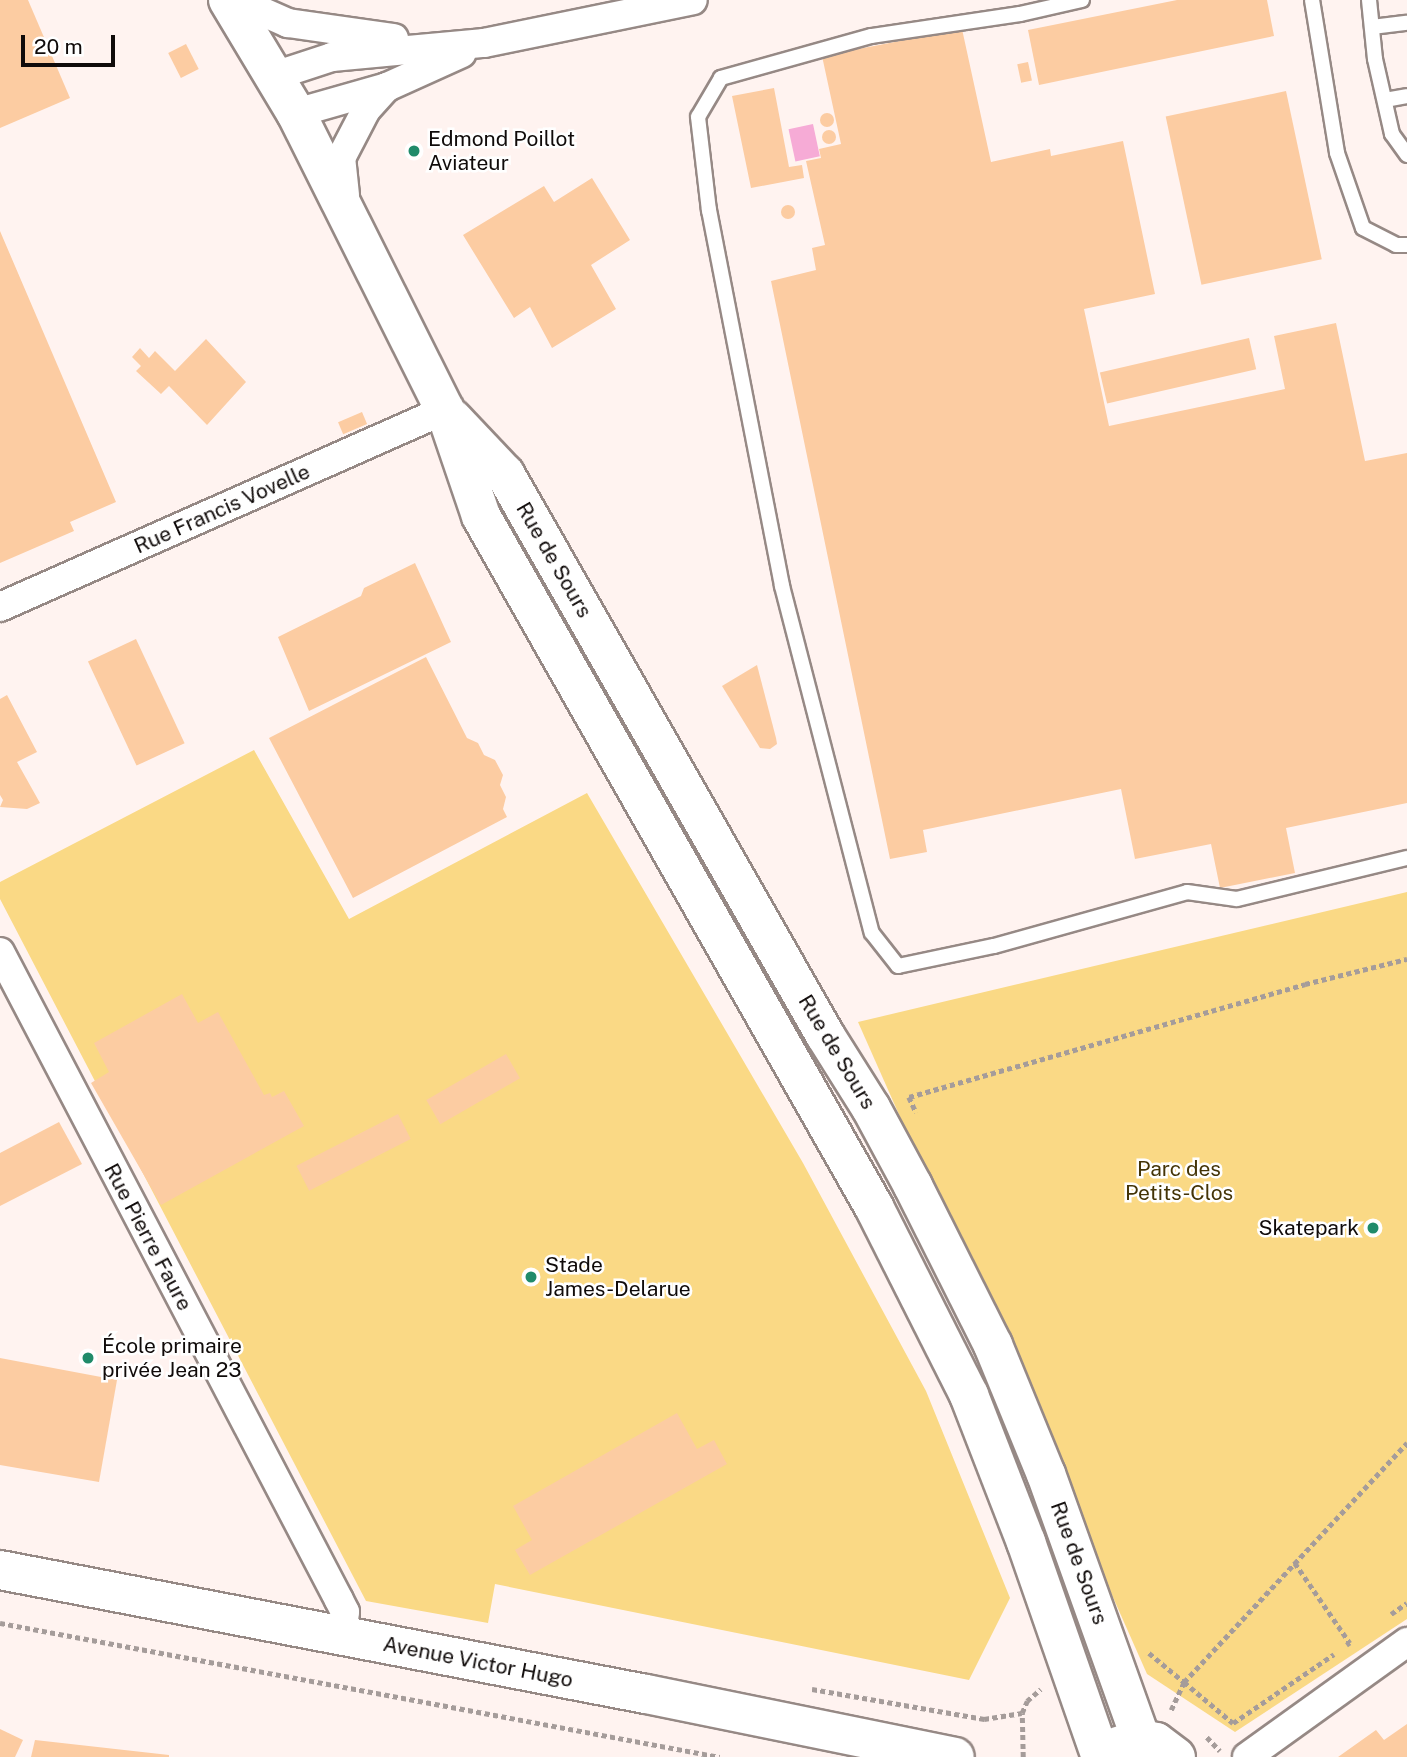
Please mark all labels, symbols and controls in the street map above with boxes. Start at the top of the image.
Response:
scale bar [24,21,119,65]
text: 20 m [34,34,83,59]
place label: Edmond Poillot Aviateur [428,126,575,176]
marker: Edmond Poillot Aviateur [406,143,422,159]
street label: Rue Francis Vovelle [130,459,314,559]
street label: Rue de Sours [511,498,597,622]
street label: Rue de Sours [793,990,881,1114]
park label: Parc des Petits-Clos [1125,1156,1233,1206]
street label: Rue Pierre Faure [99,1159,197,1315]
place label: Skatepark [1258,1215,1359,1241]
marker: Skatepark [1365,1220,1381,1236]
place label: Stade James-Delarue [545,1252,691,1302]
marker: Stade James-Delarue [523,1269,539,1285]
place label: École primaire privée Jean 23 [102,1333,242,1383]
marker: École primaire privée Jean 23 [80,1350,96,1366]
street label: Rue de Sours [1045,1498,1113,1628]
street label: Avenue Victor Hugo [381,1631,575,1693]

